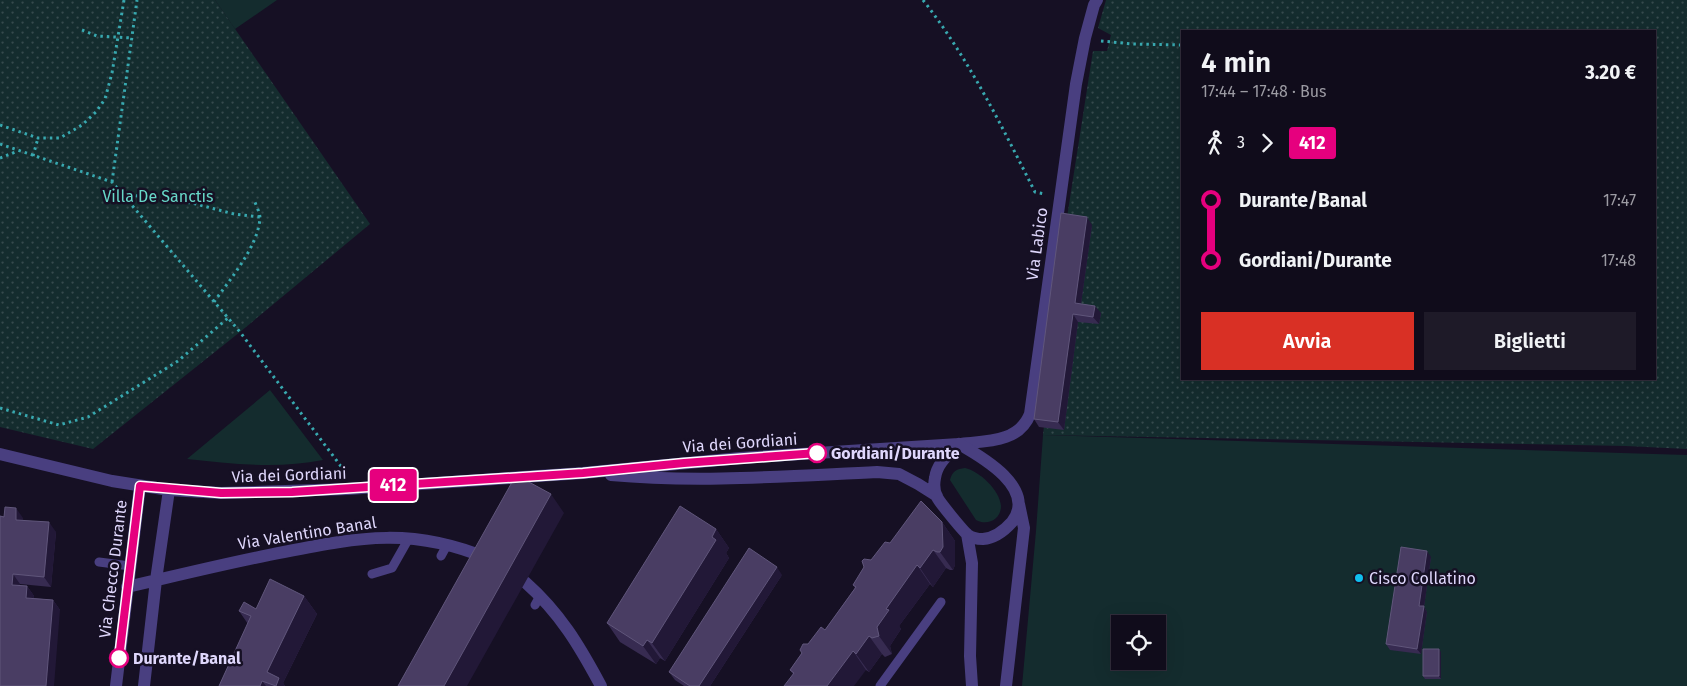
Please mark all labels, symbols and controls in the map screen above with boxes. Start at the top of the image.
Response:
text: 4 min [1201,46,1271,79]
text: 3.20 € [1585,61,1636,84]
text: 17:44 – 17:48 · Bus [1201,82,1327,101]
icon: walk [1201,129,1229,157]
icon: forward [1253,129,1281,157]
text: 412 [1299,132,1326,154]
text: 3 [1237,133,1245,152]
park label: Villa De Sanctis [102,187,214,206]
text: Durante/Banal [1239,189,1367,212]
text: 17:47 [1603,191,1636,210]
street label: Via Labico [1022,206,1052,282]
text: Gordiani/Durante [1239,249,1392,272]
text: 17:48 [1601,251,1636,270]
button: Avvia [1201,312,1414,370]
button: Biglietti [1424,312,1636,370]
street label: Via dei Gordiani [682,430,798,456]
marker: Gordiani/Durante [807,443,827,463]
place label: Gordiani/Durante [831,444,960,463]
street label: Via dei Gordiani [231,463,347,487]
line badge: 412 [364,469,422,501]
text: 412 [380,474,406,496]
street label: Via Checco Durante [95,499,131,639]
street label: Via Valentino Banal [236,513,378,553]
place label: Cisco Collatino [1369,569,1476,588]
marker: Cisco Collatino [1353,572,1365,584]
map controls [1111,615,1166,670]
button: locate [1111,615,1166,670]
marker: Durante/Banal [109,648,129,668]
place label: Durante/Banal [133,649,241,668]

